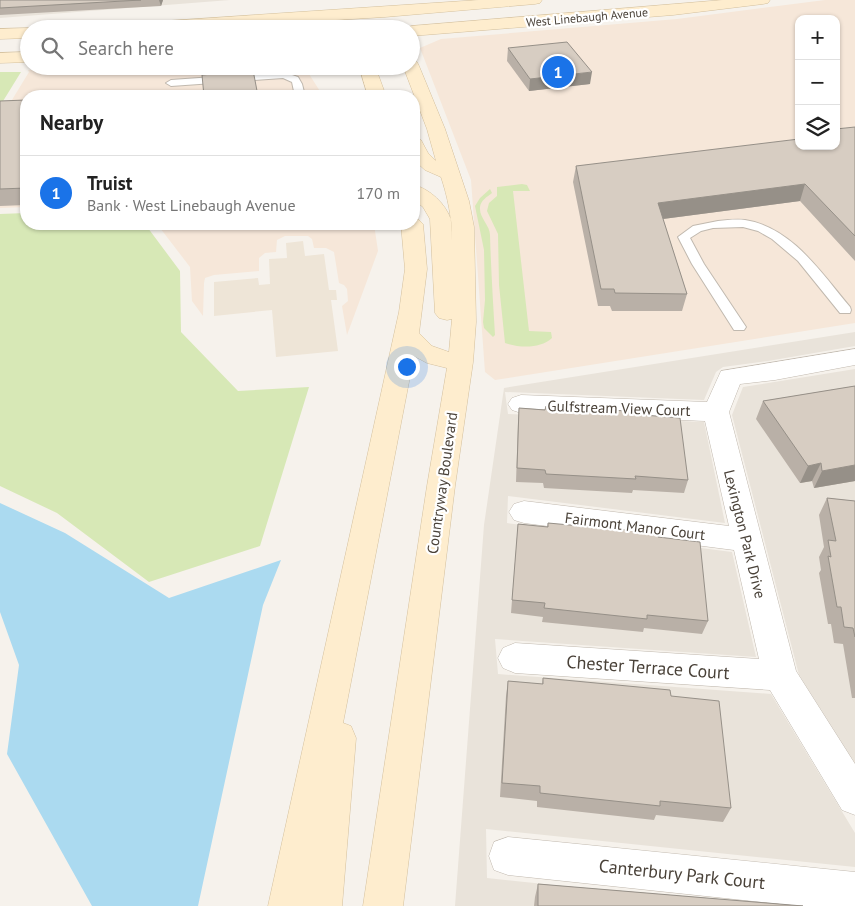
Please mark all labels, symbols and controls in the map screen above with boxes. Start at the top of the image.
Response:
street label: West Linebaugh Avenue [526,4,648,30]
map controls [795,15,840,150]
button: + [795,15,840,60]
search box [20,20,420,75]
icon: search [38,34,66,62]
text: Search here [78,36,174,60]
pin: 1 [542,53,574,91]
button: − [795,60,840,105]
button: layers [795,105,840,150]
text: Nearby [40,109,103,136]
text: Truist [87,171,132,195]
text: 1 [51,183,61,203]
text: 170 m [357,183,400,203]
text: Bank · West Linebaugh Avenue [87,195,296,215]
your location [394,354,420,380]
street label: Gulfstream View Court [547,396,691,420]
street label: Countryway Boulevard [423,411,461,555]
street label: Lexington Park Drive [720,468,770,600]
street label: Fairmont Manor Court [564,508,706,544]
street label: Chester Terrace Court [566,650,730,684]
street label: Canterbury Park Court [598,854,766,894]

